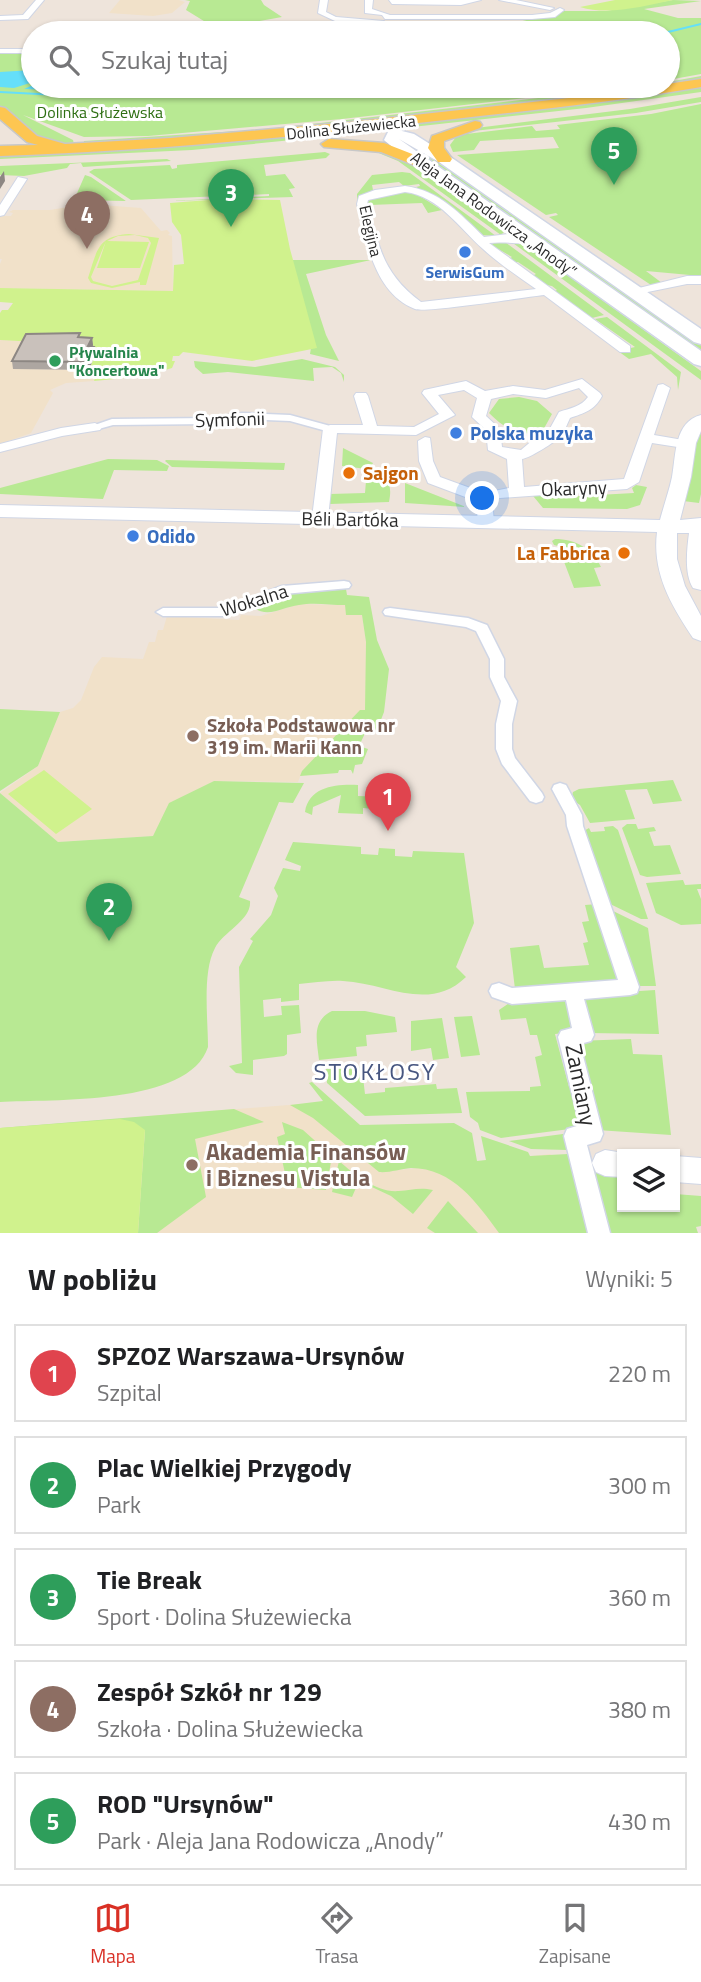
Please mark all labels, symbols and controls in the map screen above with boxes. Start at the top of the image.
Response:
search box [21,21,680,98]
text: Szukaj tutaj [101,40,228,79]
icon: search [45,41,83,79]
park label: Dolinka Służewska [37,100,163,124]
street label: Dolina Służewiecka [285,108,417,146]
pin: 5 [591,127,637,185]
street label: Aleja Jana Rodowicza „Anody” [406,145,582,283]
pin: 3 [208,169,254,227]
pin: 4 [64,191,110,249]
street label: Elegijna [353,203,389,259]
marker: SerwisGum [457,244,473,260]
place label: SerwisGum [426,260,504,284]
place label: Pływalnia "Koncertowa" [69,340,165,382]
marker: Pływalnia "Koncertowa" [47,353,63,369]
street label: Symfonii [195,403,265,434]
place label: Polska muzyka [470,418,593,447]
marker: Polska muzyka [448,425,464,441]
place label: Sajgon [363,458,419,487]
marker: Sajgon [341,465,357,481]
street label: Okaryny [540,472,608,503]
your location [465,481,499,515]
street label: Béli Bartóka [301,503,399,534]
place label: Odido [147,521,195,550]
marker: Odido [125,528,141,544]
place label: La Fabbrica [517,538,610,567]
marker: La Fabbrica [616,545,632,561]
street label: Wokalna [217,575,292,624]
place label: Szkoła Podstawowa nr 319 im. Marii Kann [207,710,395,761]
marker: Szkoła Podstawowa nr 319 im. Marii Kann [185,728,201,744]
pin: 1 [365,773,411,831]
pin: 2 [86,883,132,941]
street label: Zamiany [556,1041,607,1129]
district label: STOKŁOSY [313,1053,437,1089]
place label: Akademia Finansów i Biznesu Vistula [206,1134,406,1195]
map controls [617,1149,680,1212]
button: layers [617,1149,680,1212]
marker: Akademia Finansów i Biznesu Vistula [184,1157,200,1173]
text: W pobliżu [28,1256,157,1302]
text: Wyniki: 5 [585,1261,673,1296]
text: SPZOZ Warszawa-Ursynów [97,1336,405,1375]
text: 1 [47,1356,59,1391]
text: 220 m [608,1356,671,1391]
text: Szpital [97,1375,162,1410]
text: Plac Wielkiej Przygody [97,1448,351,1487]
text: 2 [47,1468,59,1503]
text: 300 m [608,1468,671,1503]
text: Park [97,1487,141,1522]
text: Tie Break [97,1560,202,1599]
text: 3 [47,1580,59,1615]
text: 360 m [608,1580,671,1615]
text: Sport · Dolina Służewiecka [97,1599,352,1634]
text: Zespół Szkół nr 129 [97,1672,322,1711]
text: 4 [47,1692,59,1727]
text: 380 m [608,1692,671,1727]
text: Szkoła · Dolina Służewiecka [97,1711,363,1746]
text: ROD "Ursynów" [97,1784,274,1823]
text: 5 [47,1804,59,1839]
text: 430 m [608,1804,671,1839]
text: Park · Aleja Jana Rodowicza „Anody” [97,1823,444,1858]
tab: Mapa [90,1899,135,1970]
tab: Trasa [316,1899,358,1970]
tab: Zapisane [539,1899,611,1970]

